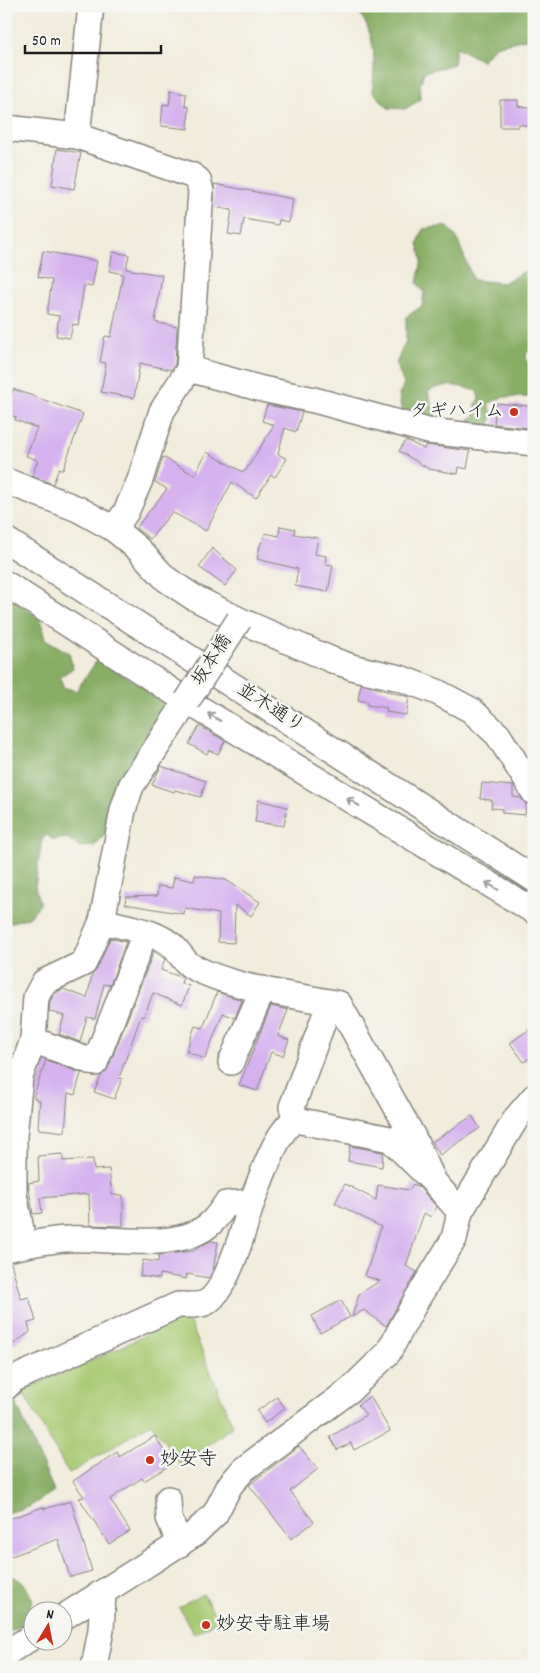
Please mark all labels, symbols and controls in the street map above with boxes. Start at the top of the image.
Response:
scale bar [25,22,161,54]
text: 50 m [32,31,61,53]
place label: タギハイム [410,399,504,426]
marker: タギハイム [508,406,520,418]
street label: 坂本橋 [186,630,240,692]
street label: 並木通り [231,677,309,741]
one-way arrow [208,712,222,722]
one-way arrow [347,796,361,806]
one-way arrow [486,881,500,891]
place label: 妙安寺 [160,1447,217,1474]
marker: 妙安寺 [144,1454,156,1466]
north arrow [22,1600,72,1650]
text: N [45,1605,55,1626]
place label: 妙安寺駐車場 [216,1612,330,1639]
marker: 妙安寺駐車場 [200,1619,212,1631]

